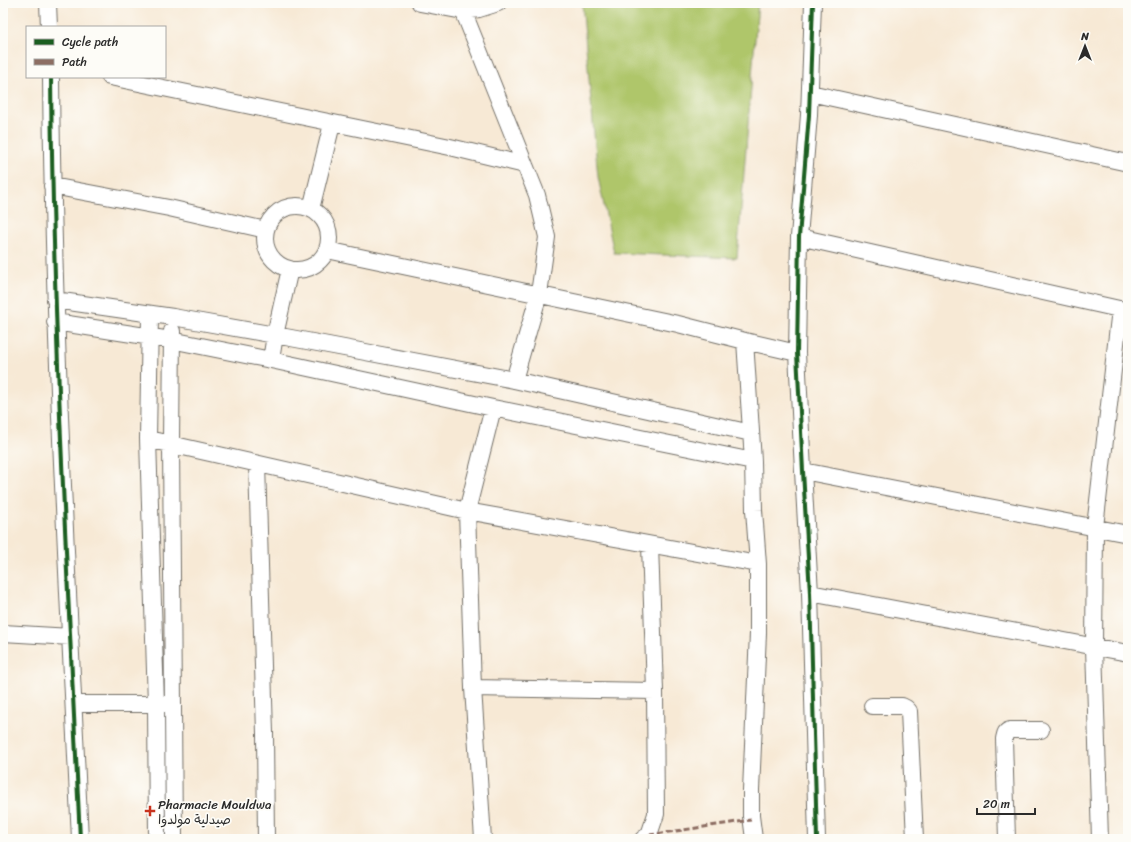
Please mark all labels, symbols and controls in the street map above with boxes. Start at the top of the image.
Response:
legend [26,26,166,78]
north arrow [1065,26,1105,66]
text: N [1080,27,1089,46]
text: Cycle path [62,31,118,53]
text: Path [62,51,87,73]
scale bar [977,790,1035,816]
place label: Pharmacie Mouldwa صيدلية مولدوا [158,793,272,831]
text: 20 m [983,793,1010,815]
marker: Pharmacie Mouldwa صيدلية مولدوا [145,806,155,816]

